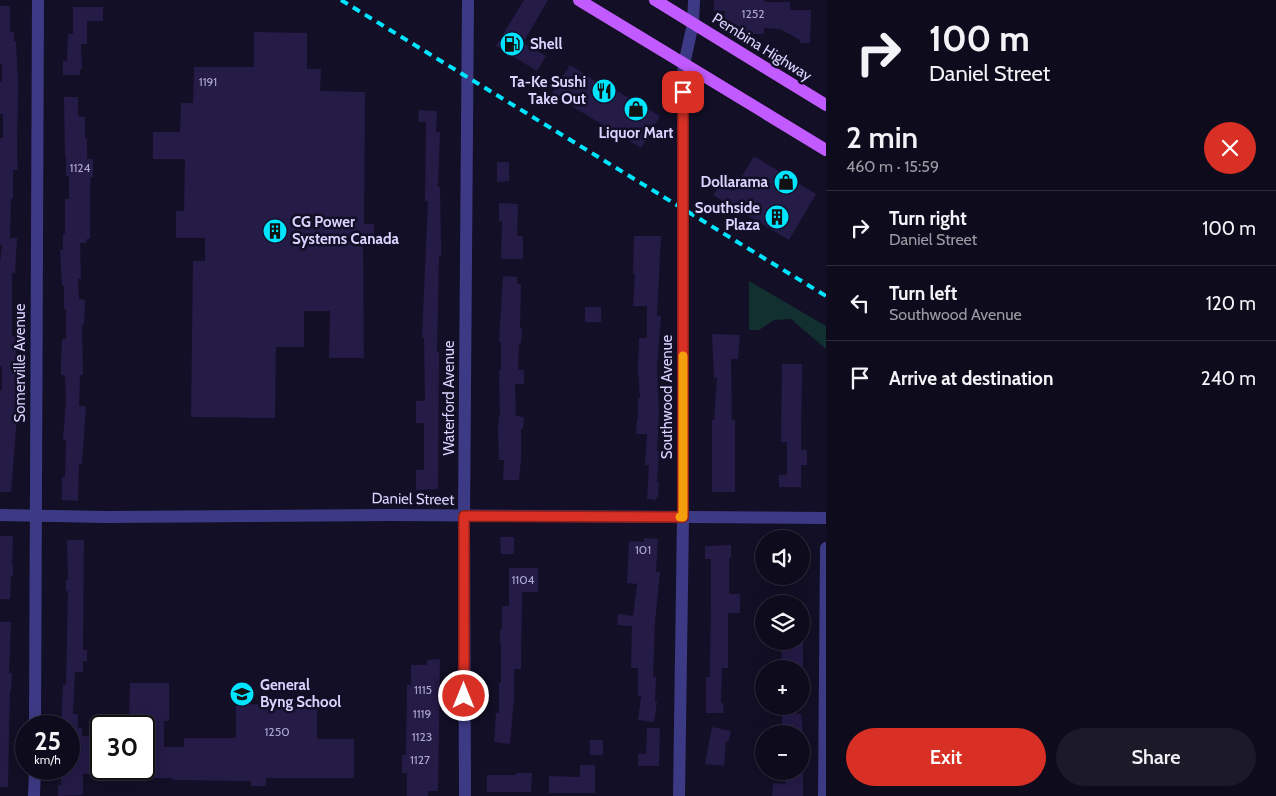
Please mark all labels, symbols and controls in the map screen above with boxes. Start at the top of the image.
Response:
house number: 1252 [742,6,764,21]
street label: Pembina Highway [709,9,816,85]
text: 100 m [929,17,1030,60]
icon: right [846,20,911,85]
fuel station icon: Shell [499,31,525,57]
place label: Shell [530,35,563,53]
text: Daniel Street [929,60,1050,87]
pin [662,71,704,113]
place label: Ta-Ke Sushi Take Out [510,73,586,108]
house number: 1191 [199,74,217,89]
restaurant icon: Ta-Ke Sushi Take Out [591,78,617,104]
icon: arrive [669,78,697,106]
shop icon: Liquor Mart [623,96,649,122]
text: 2 min [846,119,918,156]
button: close [1204,122,1256,174]
place label: Liquor Mart [599,124,673,142]
text: 460 m · 15:59 [846,157,939,176]
house number: 1124 [69,160,91,175]
shop icon: Dollarama [773,169,799,195]
place label: Dollarama [701,173,769,191]
place label: Southside Plaza [695,199,761,234]
building icon: Southside Plaza [764,204,790,230]
text: Turn right [889,207,967,230]
place label: CG Power Systems Canada [292,213,399,248]
icon: right [846,214,874,242]
text: 100 m [1202,217,1256,240]
building icon: CG Power Systems Canada [262,218,288,244]
text: Daniel Street [889,230,977,249]
text: Turn left [889,282,957,305]
icon: left [846,289,874,317]
text: 120 m [1206,292,1256,315]
street label: Somerville Avenue [11,303,29,422]
text: Southwood Avenue [889,305,1022,324]
street label: Southwood Avenue [658,334,676,459]
street label: Waterford Avenue [440,340,458,455]
icon: arrive [846,364,874,392]
text: Arrive at destination [889,367,1053,390]
text: 240 m [1201,367,1256,390]
street label: Daniel Street [371,489,455,509]
map controls [755,530,810,780]
button: sound [755,530,810,585]
house number: 101 [635,542,651,557]
house number: 1104 [511,572,535,587]
button: layers [755,595,810,650]
button: + [755,660,810,715]
position arrow [437,669,489,721]
place label: General Byng School [260,676,341,711]
school or university icon: General Byng School [229,681,255,707]
house number: 1115 [414,682,432,697]
house number: 1119 [413,706,431,721]
speed limit sign: 30 [90,715,155,780]
house number: 1250 [264,724,290,739]
button: − [755,725,810,780]
text: 25 [34,726,61,756]
button: Exit [846,728,1046,786]
button: Share [1056,728,1256,786]
house number: 1123 [412,729,432,744]
text: km/h [34,752,61,767]
house number: 1127 [410,752,430,767]

